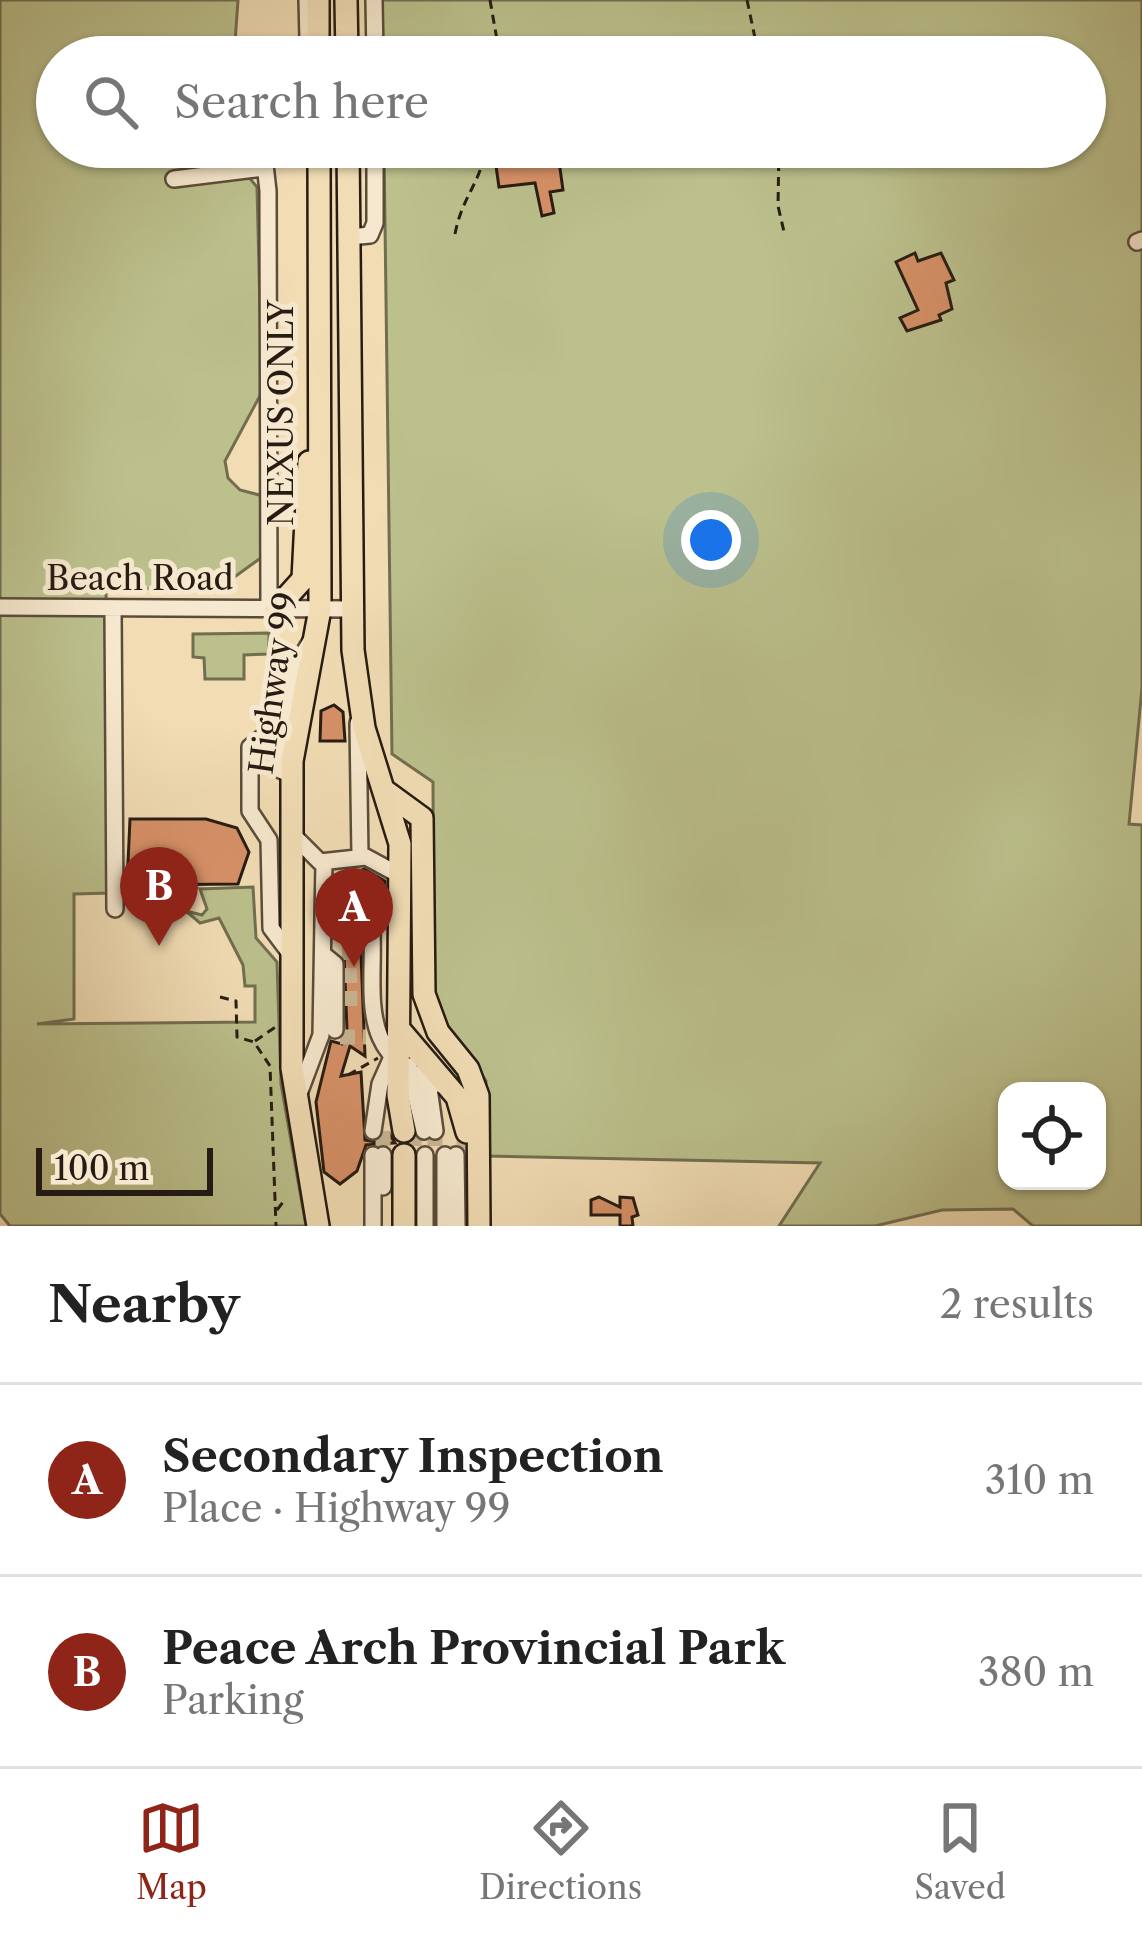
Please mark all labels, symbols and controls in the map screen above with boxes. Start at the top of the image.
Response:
search box [36,36,1106,168]
icon: search [78,69,144,135]
text: Search here [174,74,429,130]
street label: NEXUS ONLY [261,299,302,526]
your location [681,510,741,570]
street label: Beach Road [46,558,234,599]
street label: Highway 99 [240,589,307,777]
pin: B [120,847,198,946]
pin: A [315,868,393,967]
map controls [998,1082,1106,1190]
button: locate [998,1082,1106,1190]
scale bar [36,1142,213,1195]
text: 100 m [54,1148,149,1189]
text: Nearby [48,1273,240,1335]
text: 2 results [940,1280,1094,1328]
text: Secondary Inspection [162,1428,664,1484]
text: A [72,1456,102,1504]
text: 310 m [985,1456,1094,1504]
text: Place · Highway 99 [162,1484,511,1532]
text: Peace Arch Provincial Park [162,1620,785,1676]
text: B [73,1648,102,1696]
text: 380 m [978,1648,1094,1696]
text: Parking [162,1676,304,1724]
tab: Map [136,1795,207,1908]
tab: Directions [479,1795,642,1908]
tab: Saved [914,1795,1006,1908]

